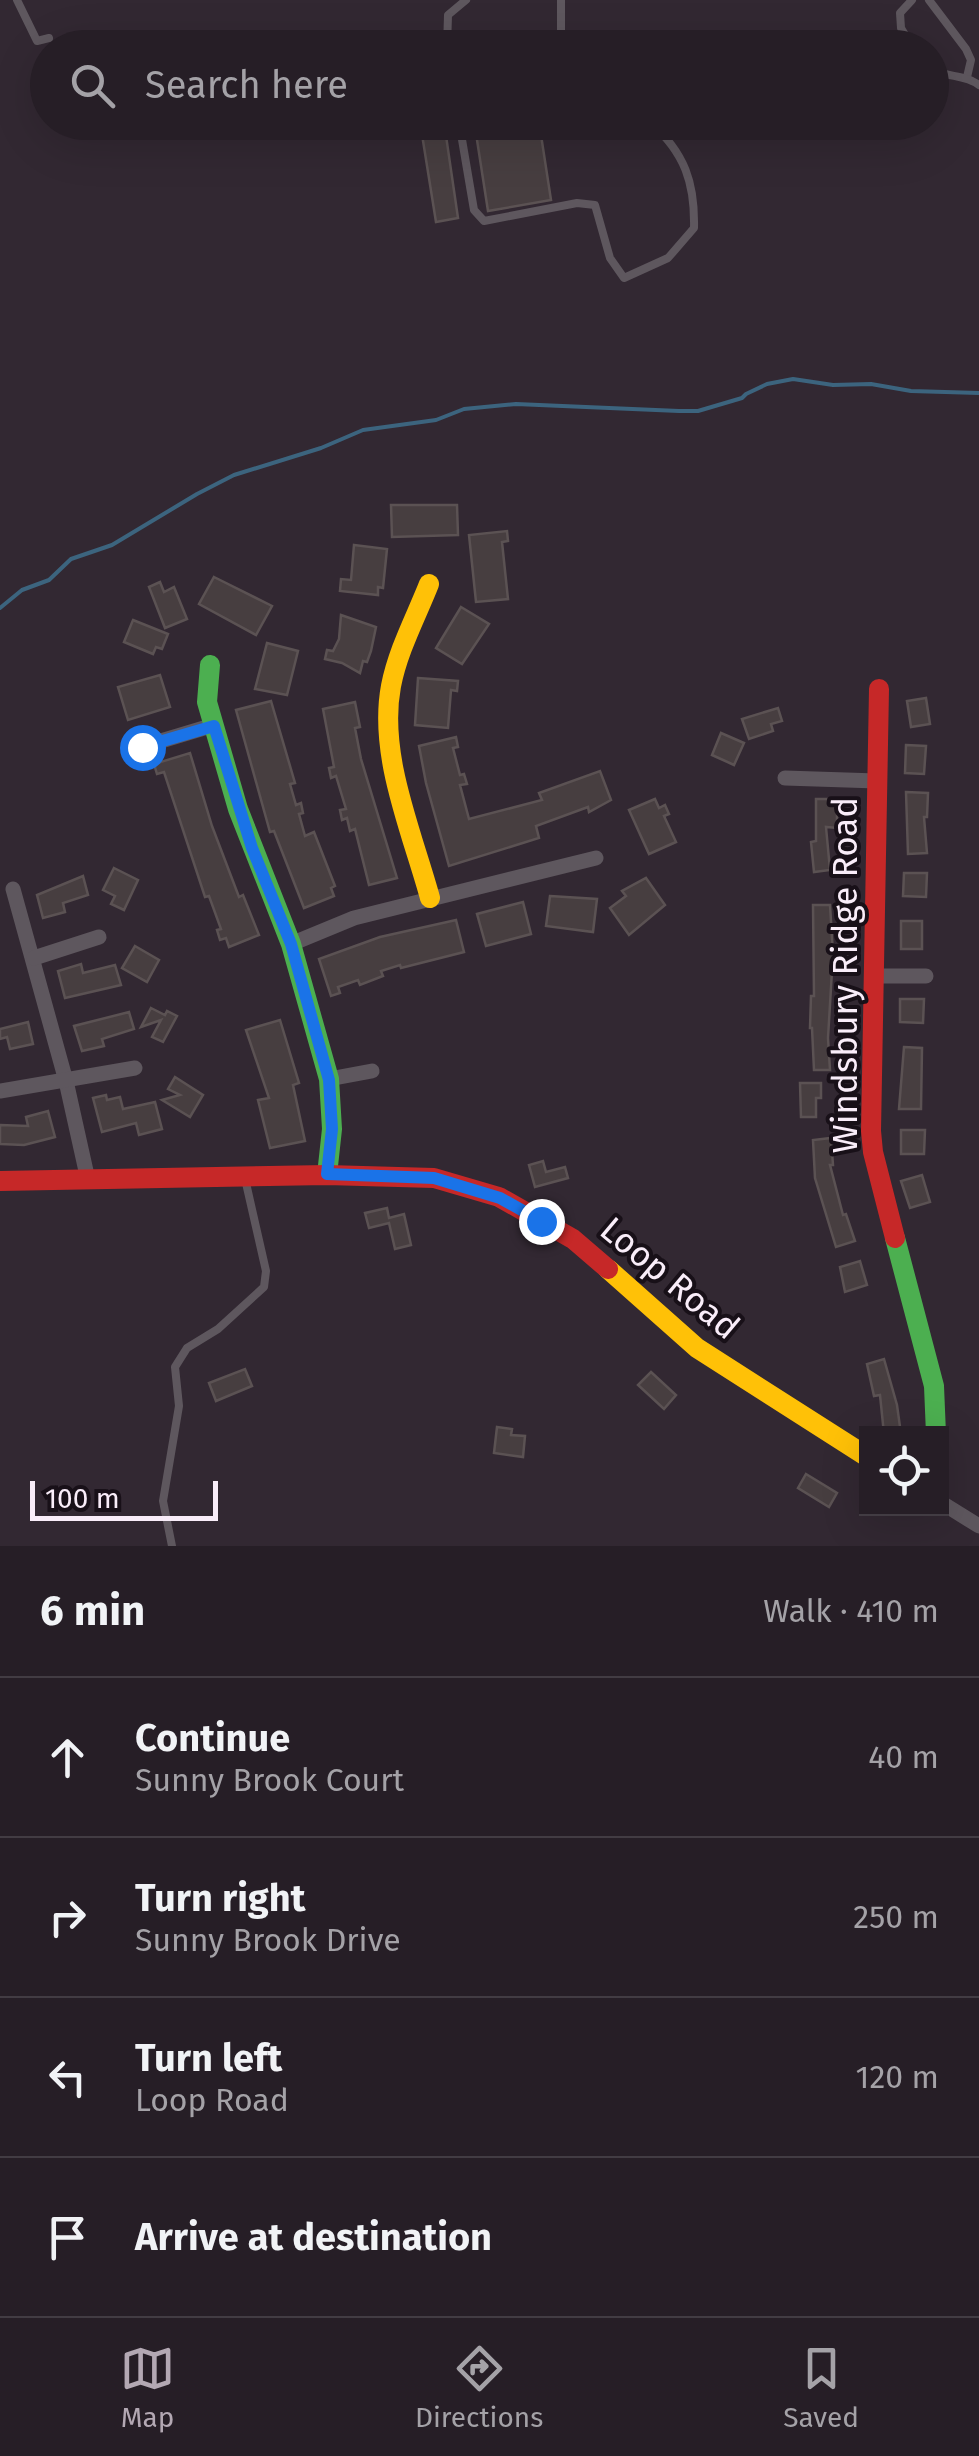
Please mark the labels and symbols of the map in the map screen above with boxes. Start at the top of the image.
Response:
route start [120,725,166,771]
street label: Windsbury Ridge Road [824,797,866,1153]
route end [519,1199,565,1245]
street label: Loop Road [592,1208,748,1348]
scale bar [30,1476,218,1520]

